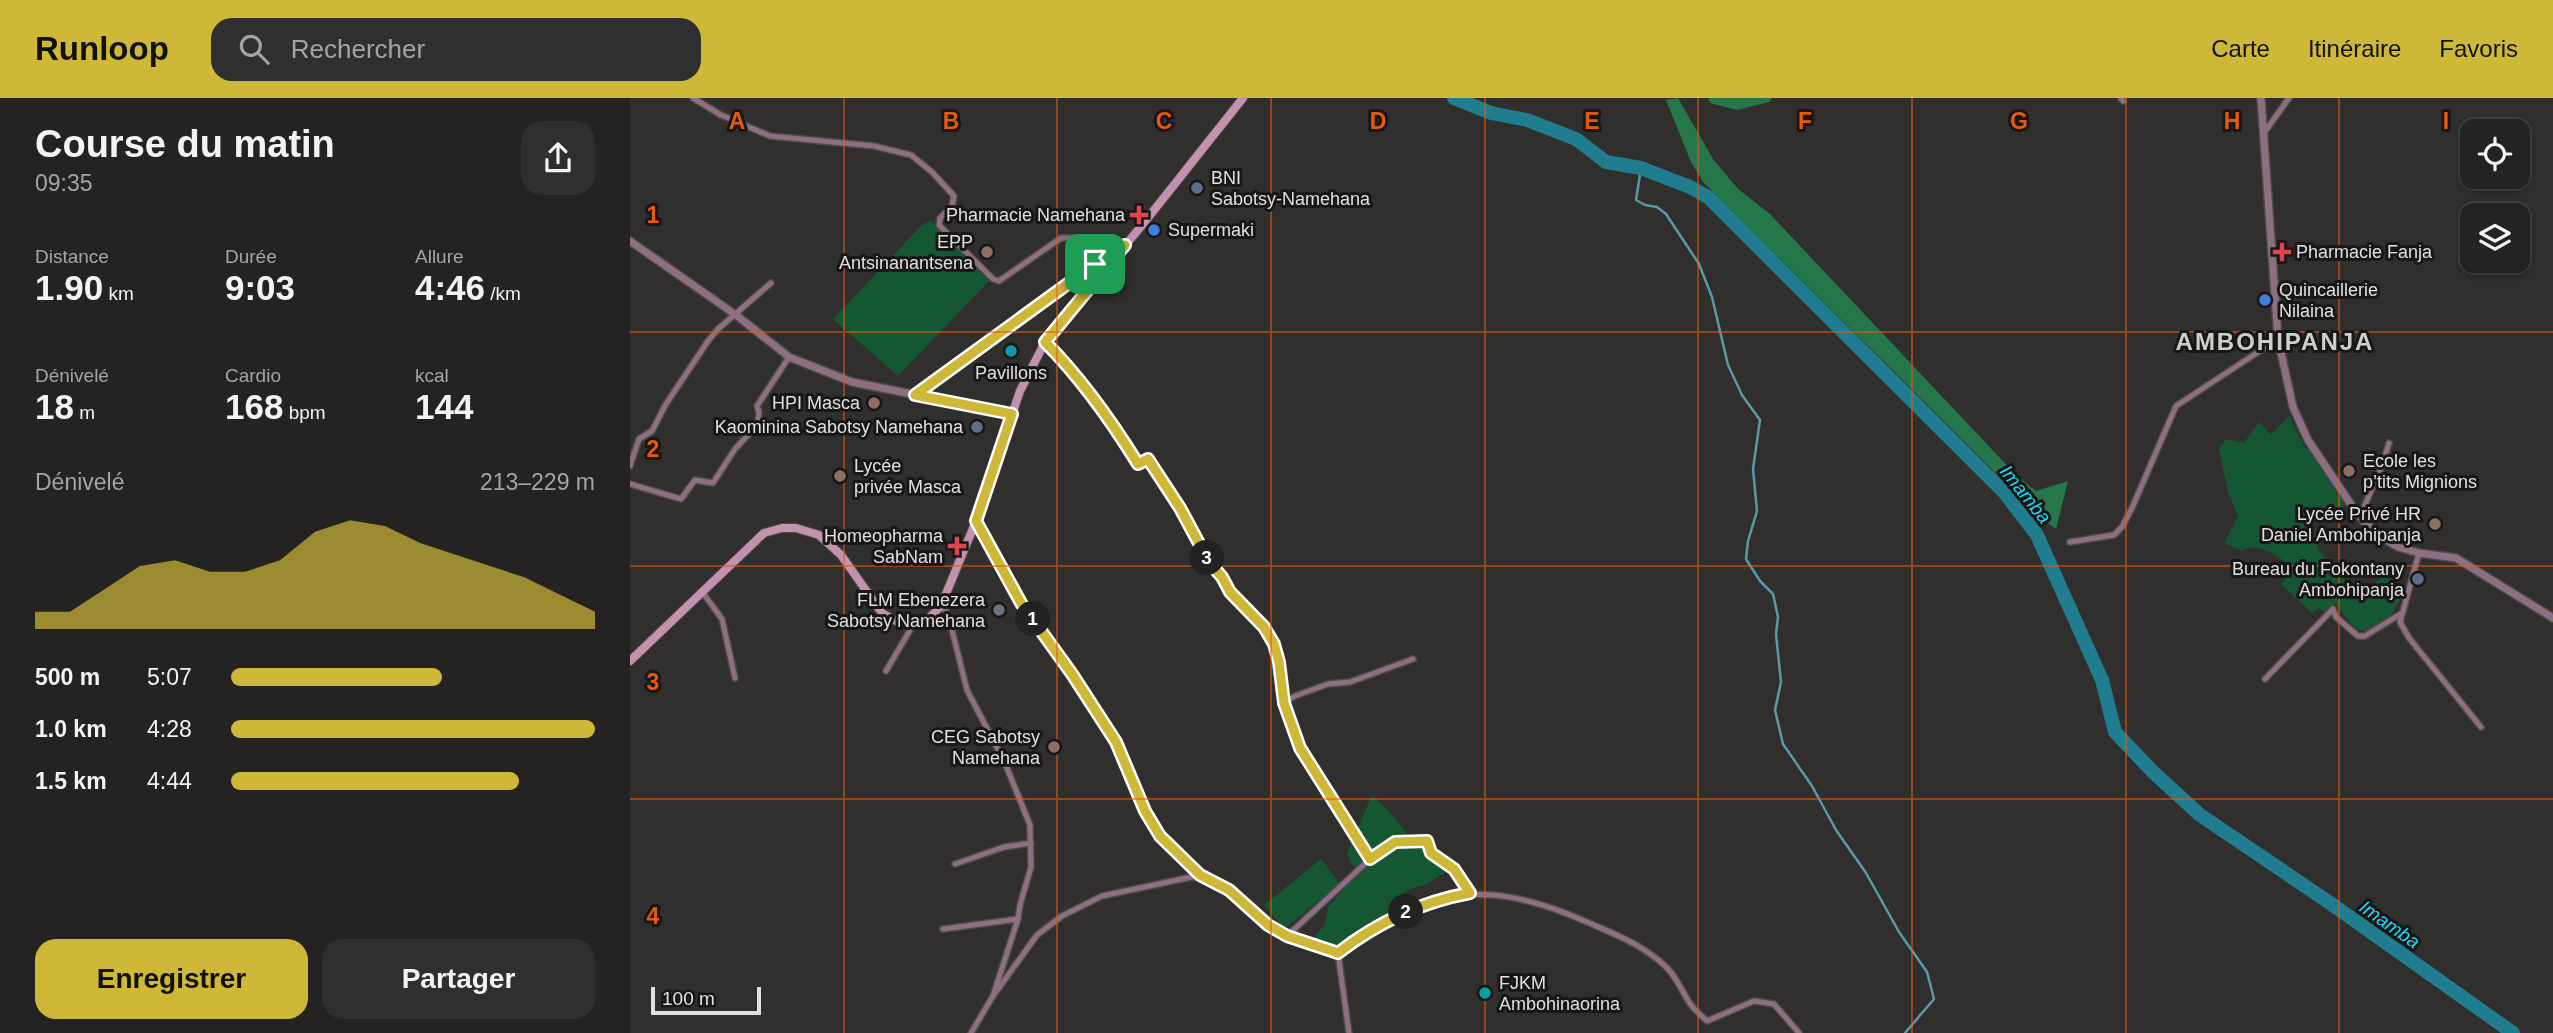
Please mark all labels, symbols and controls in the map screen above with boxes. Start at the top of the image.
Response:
search box [211,18,701,81]
text: Runloop [35,30,169,67]
icon: search [235,30,273,68]
text: Rechercher [291,34,425,64]
text: Carte [2211,35,2270,62]
text: Itinéraire [2308,35,2401,62]
text: Favoris [2439,35,2518,62]
text: A [729,108,745,134]
text: B [943,108,959,134]
text: C [1156,108,1172,134]
text: D [1370,108,1386,134]
text: E [1584,108,1600,134]
text: F [1798,108,1812,134]
text: G [2010,108,2028,134]
text: H [2224,108,2240,134]
text: I [2443,108,2449,134]
map controls [2460,119,2530,273]
button: locate [2460,119,2530,189]
button: share [521,121,595,195]
text: Course du matin [35,123,335,165]
place label: BNI Sabotsy-Namehana [1211,168,1371,209]
text: 09:35 [35,170,93,196]
marker: BNI Sabotsy-Namehana [1189,180,1205,196]
text: 1 [647,202,660,228]
button: layers [2460,203,2530,273]
place label: Pharmacie Namehana [946,205,1126,225]
marker: Pharmacie Namehana [1131,207,1147,223]
place label: Supermaki [1168,220,1254,240]
marker: Supermaki [1146,222,1162,238]
place label: EPP Antsinanantsena [839,232,974,273]
pin [1065,234,1125,294]
place label: Pharmacie Fanja [2296,242,2433,262]
marker: EPP Antsinanantsena [979,244,995,260]
marker: Pharmacie Fanja [2274,244,2290,260]
icon: arrive [1076,245,1114,283]
text: Distance [35,246,109,267]
text: Durée [225,246,277,267]
text: Allure [415,246,464,267]
text: 1.90 [35,268,103,307]
text: 9:03 [225,268,295,307]
text: 4:46 [415,268,485,307]
place label: Quincaillerie Nilaina [2279,280,2378,321]
text: km [103,283,134,304]
text: /km [485,283,521,304]
marker: Quincaillerie Nilaina [2257,292,2273,308]
district label: AMBOHIPANJA [2176,328,2374,355]
marker: Pavillons [1003,343,1019,359]
place label: Pavillons [975,363,1047,383]
text: Dénivelé [35,365,109,386]
text: Cardio [225,365,281,386]
text: kcal [415,365,449,386]
text: 18 [35,387,74,426]
text: 168 [225,387,283,426]
text: 144 [415,387,473,426]
place label: HPI Masca [772,393,861,413]
marker: HPI Masca [866,395,882,411]
text: m [74,402,95,423]
text: bpm [283,402,326,423]
place label: Kaominina Sabotsy Namehana [715,417,964,437]
marker: Kaominina Sabotsy Namehana [969,419,985,435]
text: 2 [647,436,659,462]
place label: Ecole les p’tits Mignions [2363,451,2477,492]
place label: Lycée privée Masca [854,456,962,497]
water label: Imamba [1996,461,2055,528]
marker: Ecole les p’tits Mignions [2341,463,2357,479]
marker: Lycée privée Masca [832,468,848,484]
text: Dénivelé [35,469,125,495]
text: 213–229 m [480,469,595,495]
place label: Lycée Privé HR Daniel Ambohipanja [2261,504,2422,545]
marker: Lycée Privé HR Daniel Ambohipanja [2427,516,2443,532]
place label: Homeopharma SabNam [824,526,944,567]
marker: Homeopharma SabNam [949,538,965,554]
pin: 3 [1190,540,1224,575]
text: 3 [1201,547,1212,568]
place label: Bureau du Fokontany Ambohipanja [2232,559,2405,600]
marker: Bureau du Fokontany Ambohipanja [2410,571,2426,587]
place label: FLM Ebenezera Sabotsy Namehana [827,590,986,631]
marker: FLM Ebenezera Sabotsy Namehana [991,602,1007,618]
pin: 1 [1016,602,1050,636]
text: 1 [1027,608,1038,629]
text: 500 m [35,664,100,690]
text: 5:07 [147,664,192,690]
text: 3 [647,669,659,695]
text: 1.0 km [35,716,107,742]
text: 4:28 [147,716,192,742]
place label: CEG Sabotsy Namehana [931,727,1041,768]
marker: CEG Sabotsy Namehana [1046,739,1062,755]
text: 1.5 km [35,768,107,794]
text: 4:44 [147,768,192,794]
pin: 2 [1388,894,1424,930]
water label: Imamba [2356,896,2424,953]
text: 2 [1400,901,1411,922]
text: 4 [647,903,660,929]
button: Enregistrer [35,939,308,1019]
button: Partager [322,939,595,1019]
place label: FJKM Ambohinaorina [1499,973,1621,1014]
scale bar [651,984,761,1016]
marker: FJKM Ambohinaorina [1477,985,1493,1001]
text: 100 m [662,988,715,1009]

